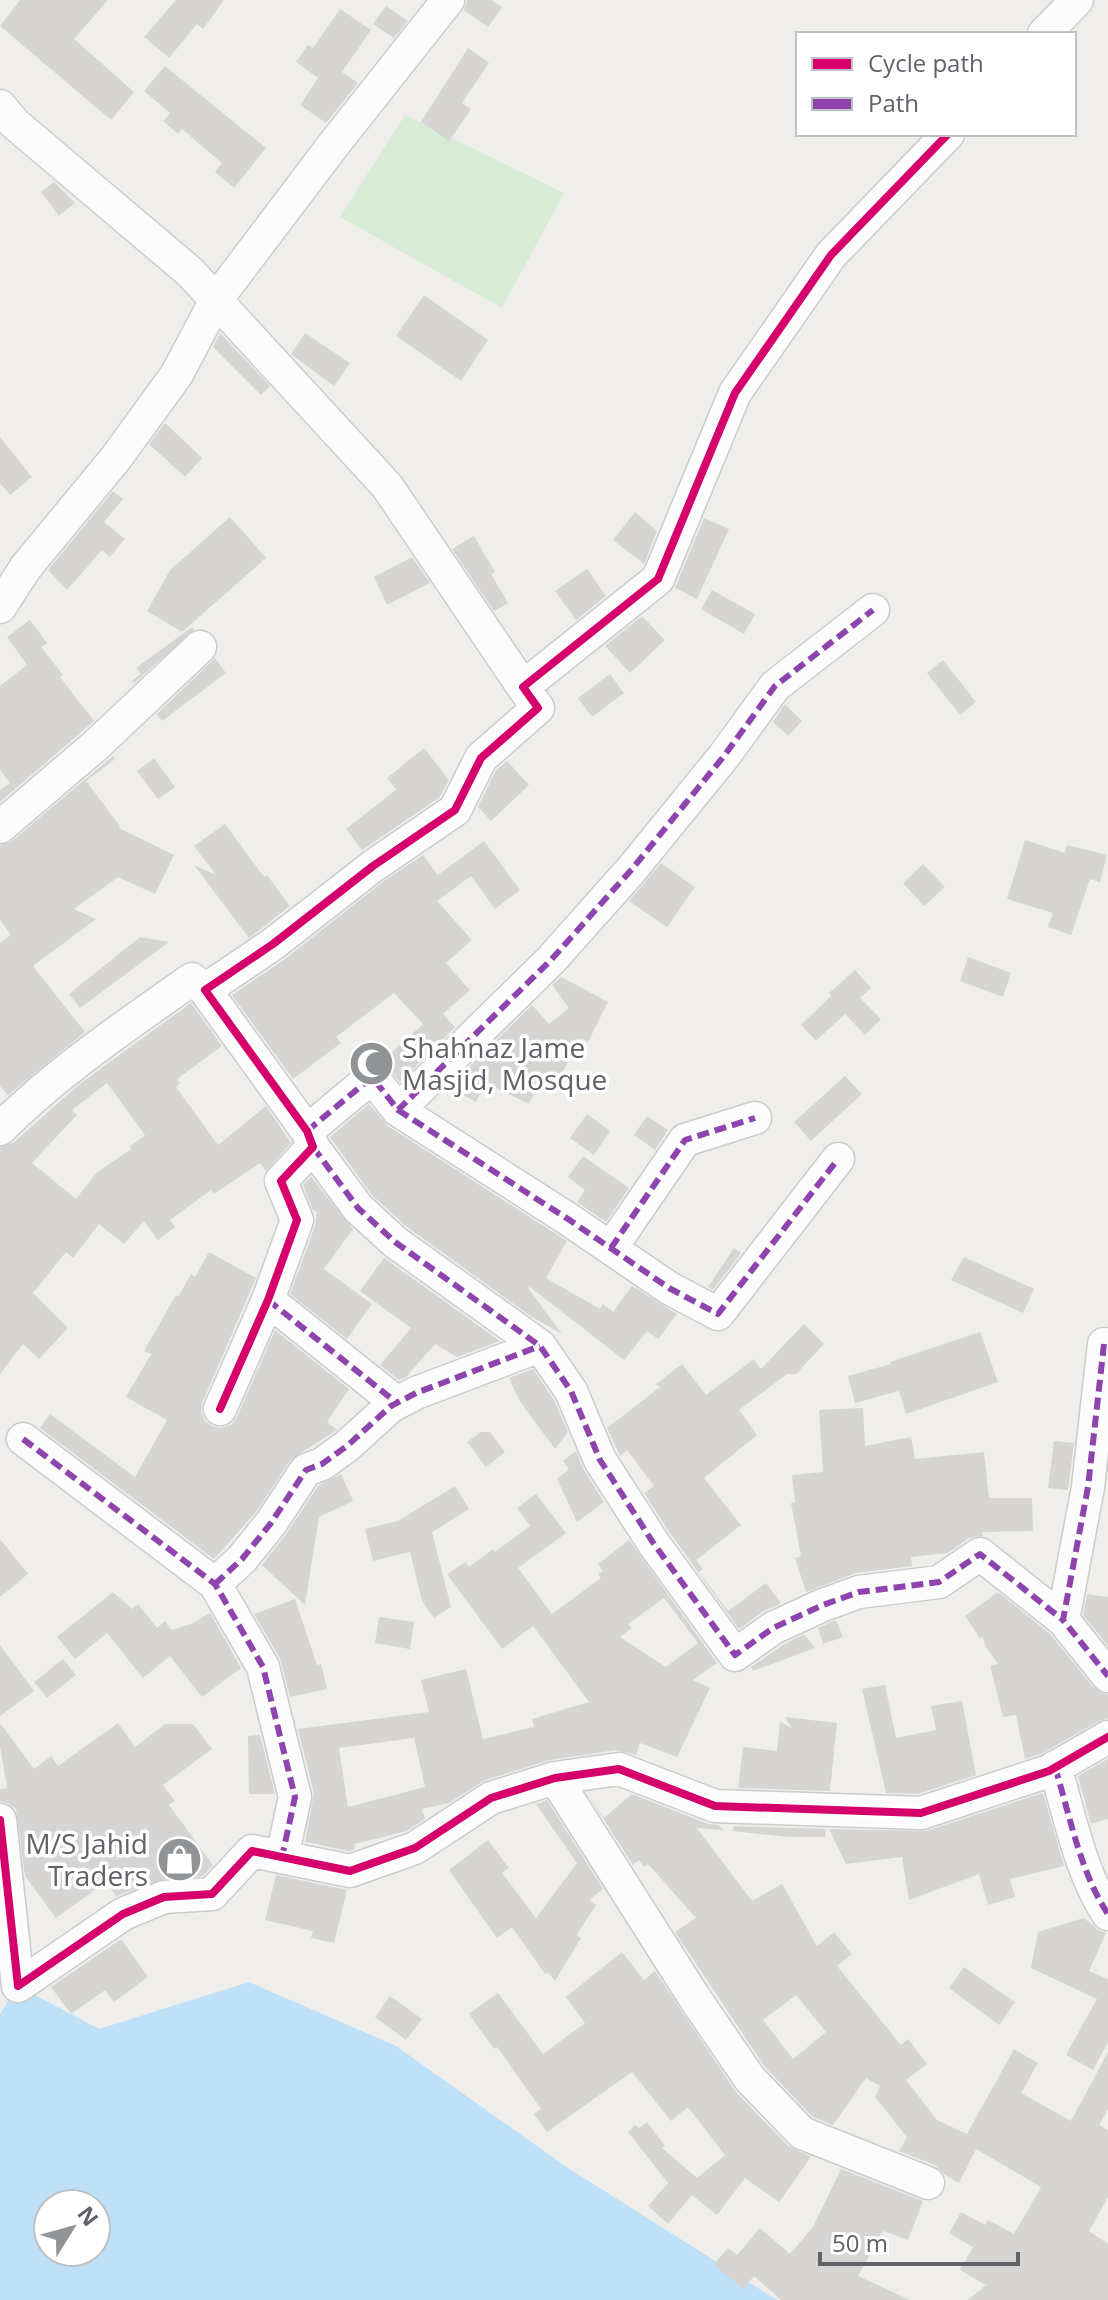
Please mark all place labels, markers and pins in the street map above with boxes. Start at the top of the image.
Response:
place label: Shahnaz Jame Masjid, Mosque [402,1028,607,1098]
mosque icon: Shahnaz Jame Masjid, Mosque [347,1039,395,1087]
place label: M/S Jahid Traders [25,1824,148,1894]
shop icon: M/S Jahid Traders [155,1835,203,1883]

